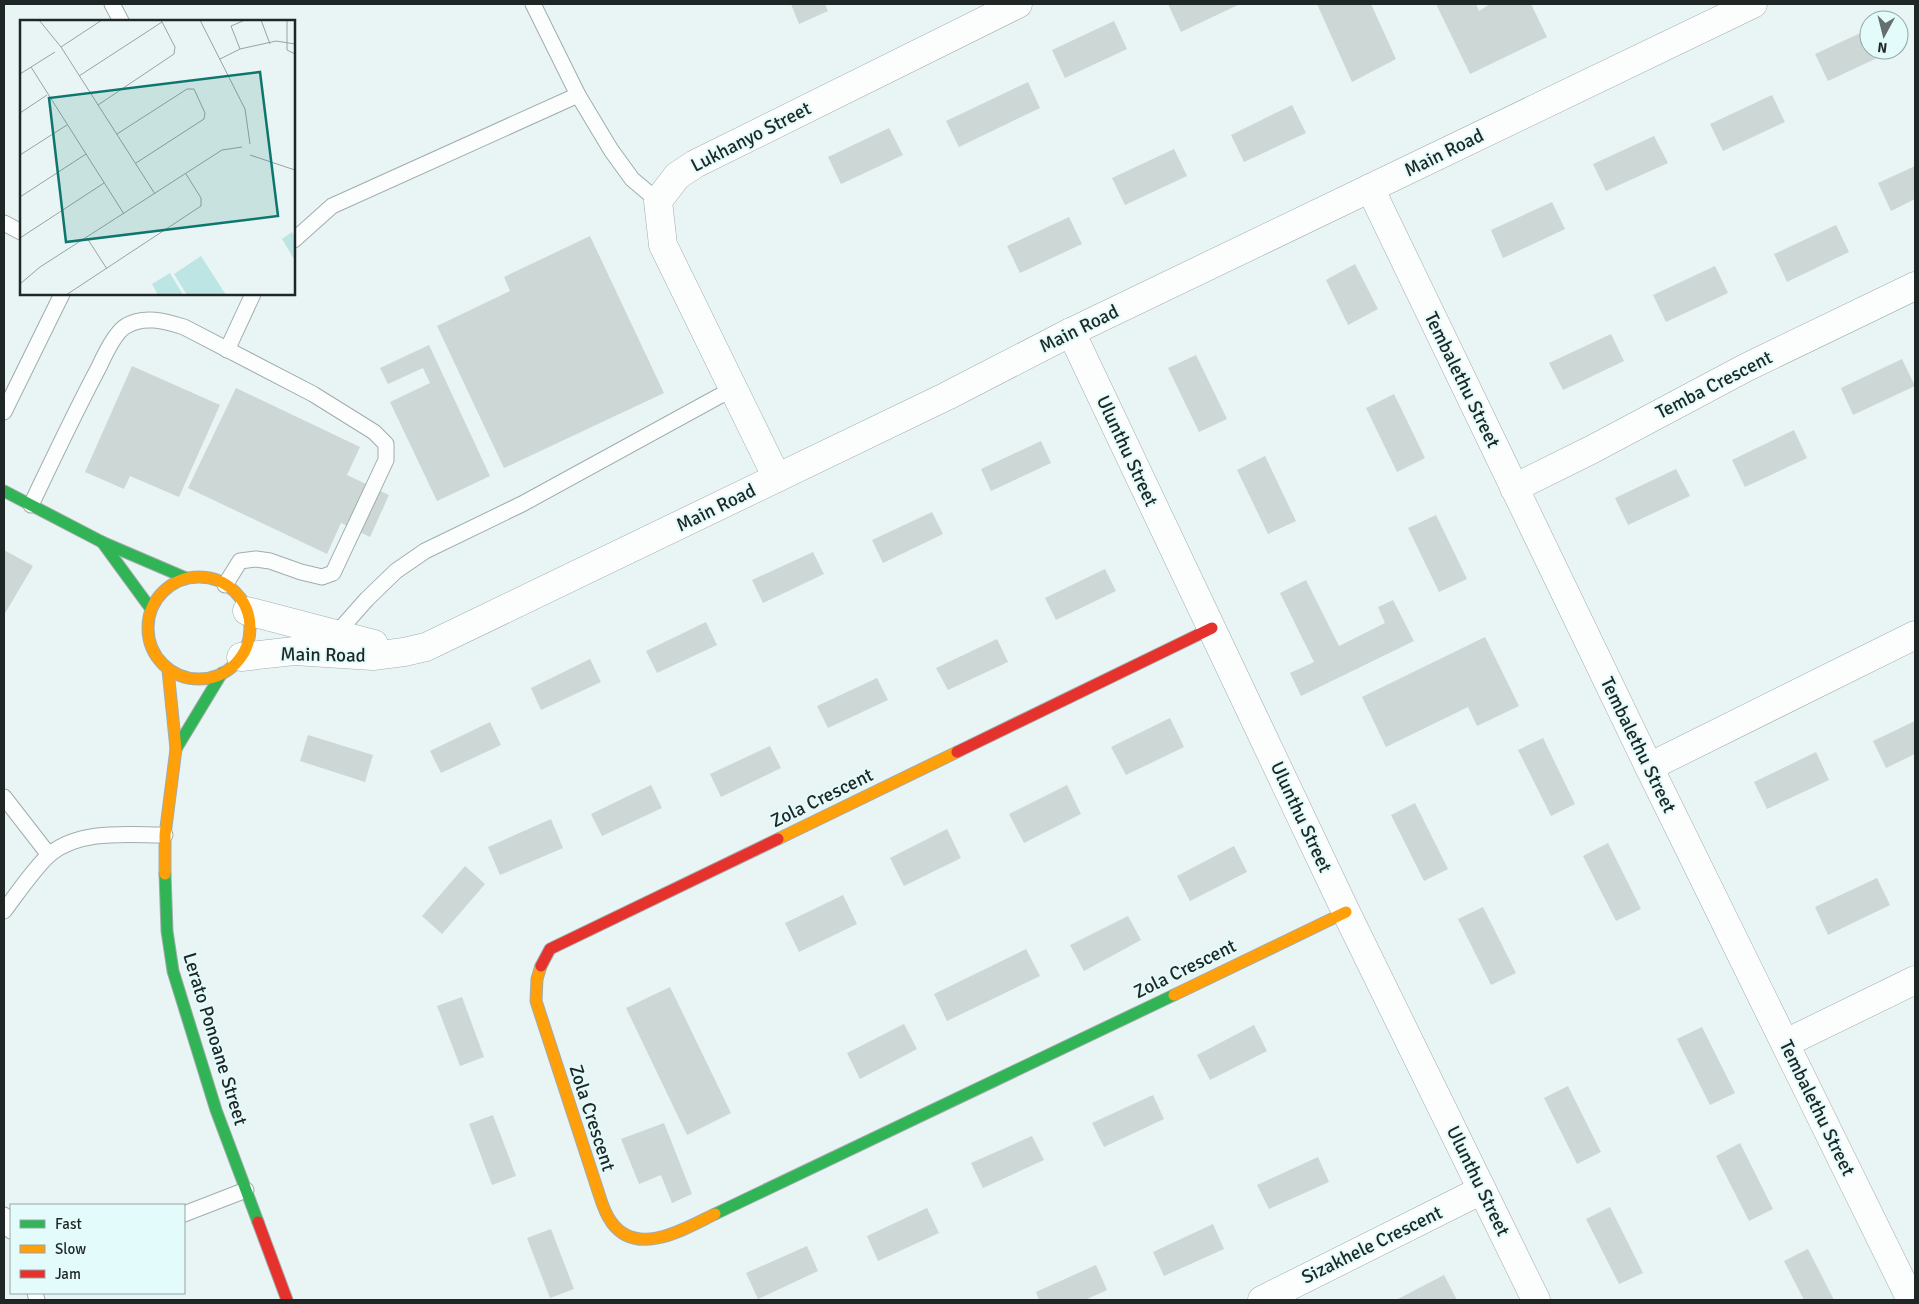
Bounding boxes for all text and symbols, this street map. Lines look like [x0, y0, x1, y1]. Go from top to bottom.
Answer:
north arrow [1859, 10, 1909, 60]
inset map [20, 20, 295, 295]
text: N [1877, 38, 1888, 56]
street label: Lukhanyo Street [687, 96, 815, 178]
street label: Main Road [1400, 124, 1488, 182]
street label: Main Road [1035, 300, 1123, 358]
street label: Tembalethu Street [1419, 308, 1505, 452]
street label: Temba Crescent [1652, 345, 1777, 425]
street label: Ulunthu Street [1091, 392, 1163, 511]
street label: Main Road [672, 479, 760, 537]
street label: Main Road [280, 642, 366, 668]
street label: Tembalethu Street [1595, 673, 1681, 817]
street label: Ulunthu Street [1265, 758, 1337, 877]
street label: Zola Crescent [767, 763, 877, 833]
street label: Zola Crescent [1130, 934, 1240, 1004]
street label: Lerato Ponoane Street [177, 950, 253, 1129]
street label: Tembalethu Street [1774, 1036, 1860, 1180]
street label: Zola Crescent [563, 1062, 621, 1175]
street label: Ulunthu Street [1441, 1122, 1515, 1240]
street label: Sizakhele Crescent [1298, 1200, 1447, 1289]
legend [10, 1204, 185, 1294]
text: Fast [55, 1215, 82, 1233]
text: Slow [55, 1240, 86, 1258]
text: Jam [55, 1265, 81, 1283]

